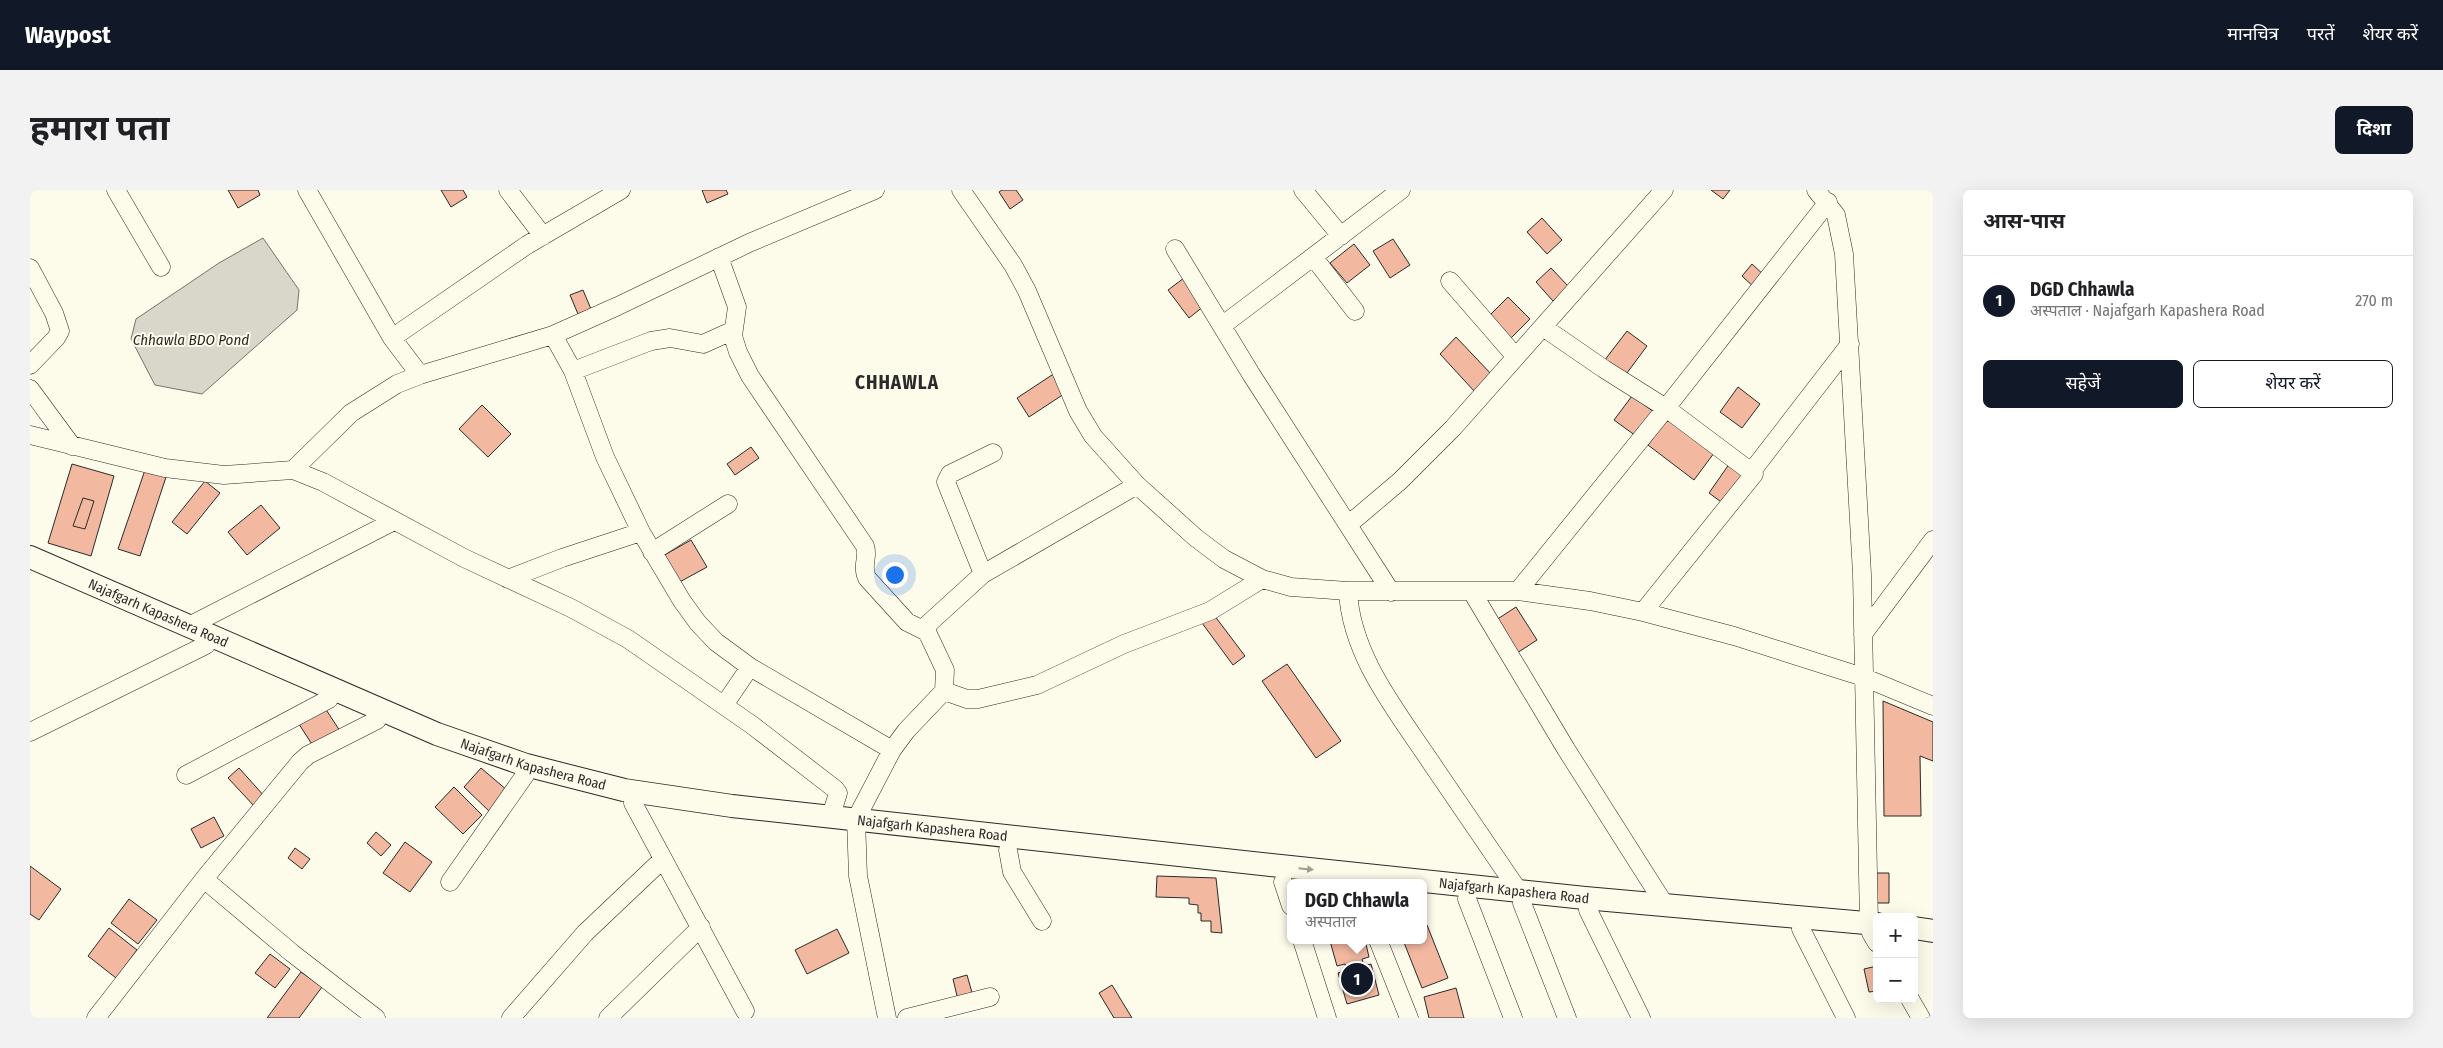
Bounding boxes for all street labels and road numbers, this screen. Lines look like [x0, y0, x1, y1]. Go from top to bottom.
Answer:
street label: Najafgarh Kapashera Road [86, 575, 231, 651]
street label: Najafgarh Kapashera Road [458, 734, 608, 794]
street label: Najafgarh Kapashera Road [856, 811, 1008, 845]
street label: Najafgarh Kapashera Road [1438, 874, 1590, 907]

